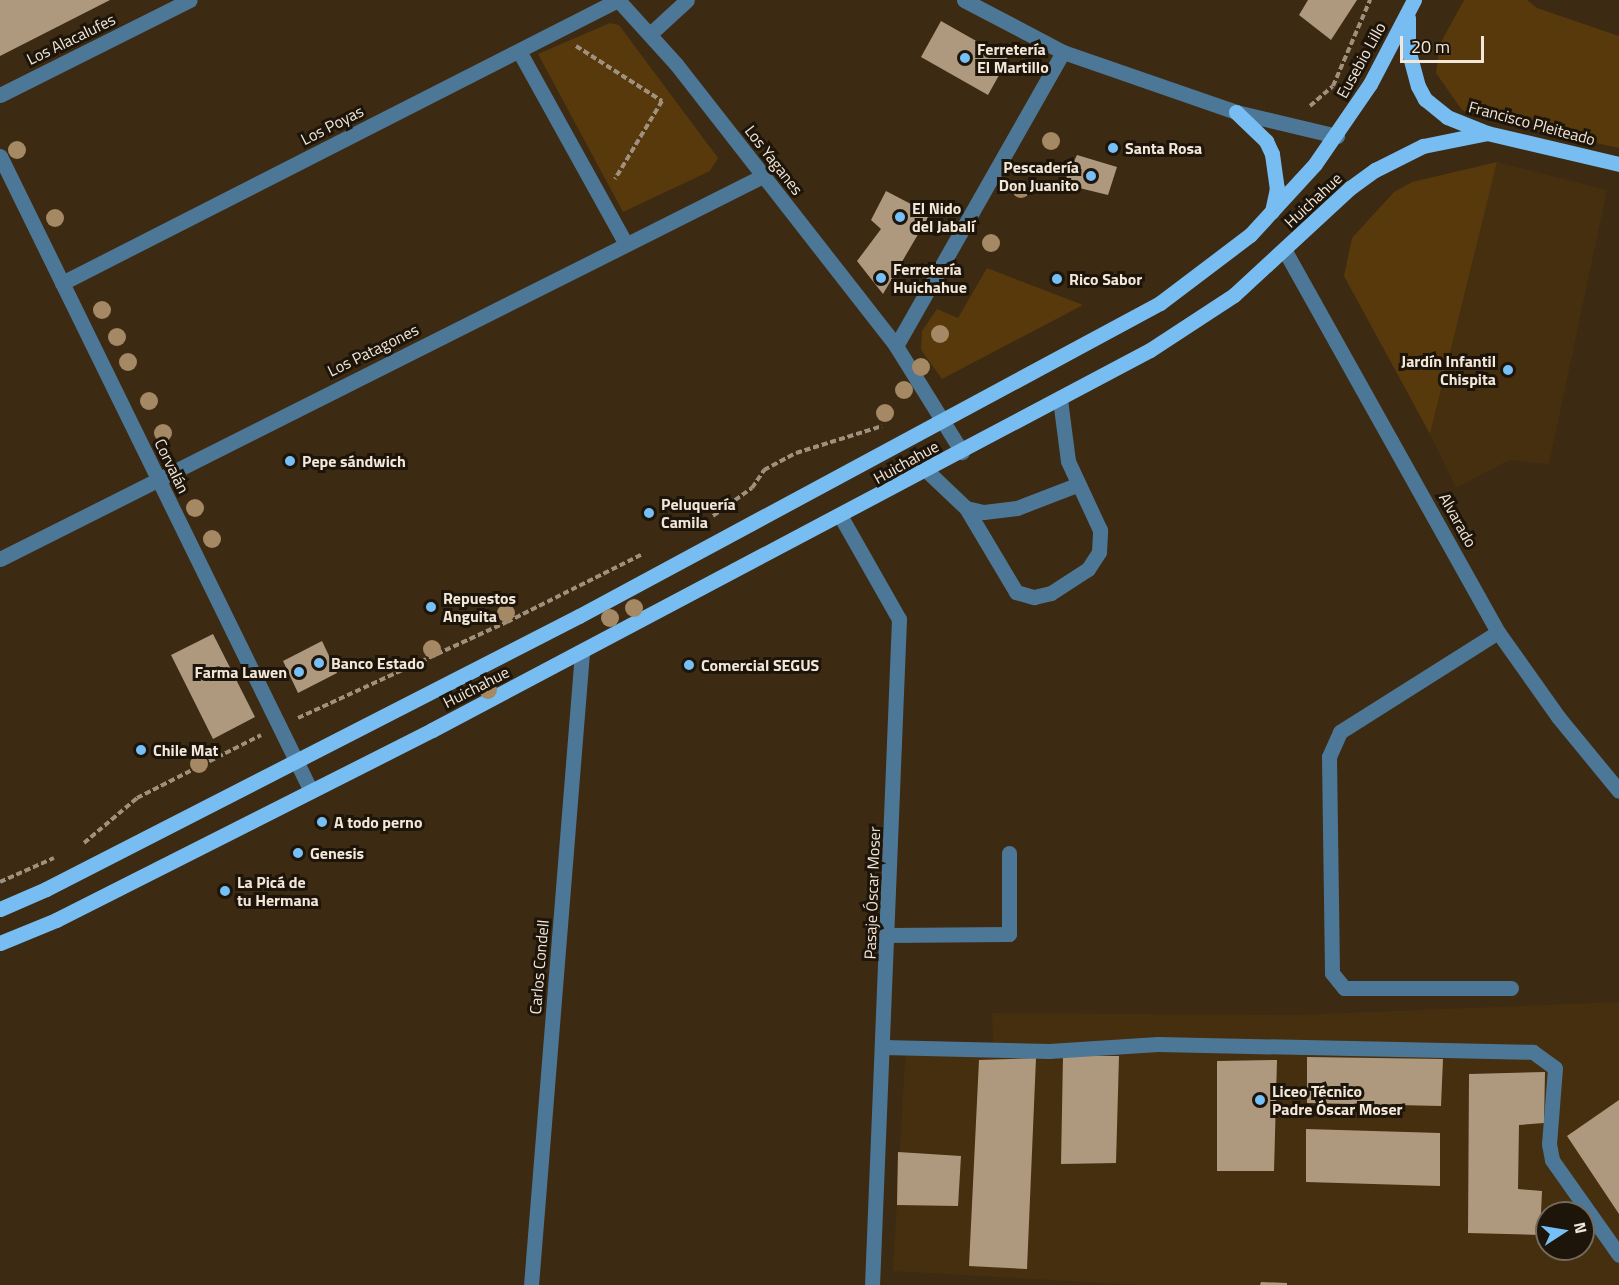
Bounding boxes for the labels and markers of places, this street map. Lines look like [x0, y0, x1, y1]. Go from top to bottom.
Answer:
place label: Ferretería El Martillo [977, 39, 1049, 77]
marker: Ferretería El Martillo [958, 51, 972, 65]
place label: Santa Rosa [1125, 138, 1202, 158]
marker: Santa Rosa [1106, 141, 1120, 155]
place label: Pescadería Don Juanito [999, 157, 1079, 195]
marker: Pescadería Don Juanito [1084, 169, 1098, 183]
place label: El Nido del Jabalí [912, 198, 975, 236]
marker: El Nido del Jabalí [893, 210, 907, 224]
place label: Ferretería Huichahue [893, 259, 967, 297]
place label: Rico Sabor [1069, 269, 1142, 289]
marker: Ferretería Huichahue [874, 271, 888, 285]
marker: Rico Sabor [1050, 272, 1064, 286]
place label: Jardín Infantil Chispita [1401, 351, 1496, 389]
marker: Jardín Infantil Chispita [1501, 363, 1515, 377]
place label: Pepe sándwich [302, 451, 406, 471]
marker: Pepe sándwich [283, 454, 297, 468]
place label: Peluquería Camila [661, 494, 736, 532]
marker: Peluquería Camila [642, 506, 656, 520]
place label: Repuestos Anguita [443, 588, 516, 626]
marker: Repuestos Anguita [424, 600, 438, 614]
place label: Banco Estado [331, 653, 425, 673]
place label: Comercial SEGUS [701, 655, 819, 675]
marker: Banco Estado [312, 656, 326, 670]
marker: Comercial SEGUS [682, 658, 696, 672]
place label: Farma Lawen [195, 662, 287, 682]
marker: Farma Lawen [292, 665, 306, 679]
place label: Chile Mat [153, 740, 218, 760]
marker: Chile Mat [134, 743, 148, 757]
place label: A todo perno [334, 812, 422, 832]
marker: A todo perno [315, 815, 329, 829]
place label: Genesis [310, 843, 364, 863]
marker: Genesis [291, 846, 305, 860]
place label: La Picá de tu Hermana [237, 872, 319, 910]
marker: La Picá de tu Hermana [218, 884, 232, 898]
place label: Liceo Técnico Padre Óscar Moser [1272, 1081, 1403, 1119]
marker: Liceo Técnico Padre Óscar Moser [1253, 1093, 1267, 1107]

